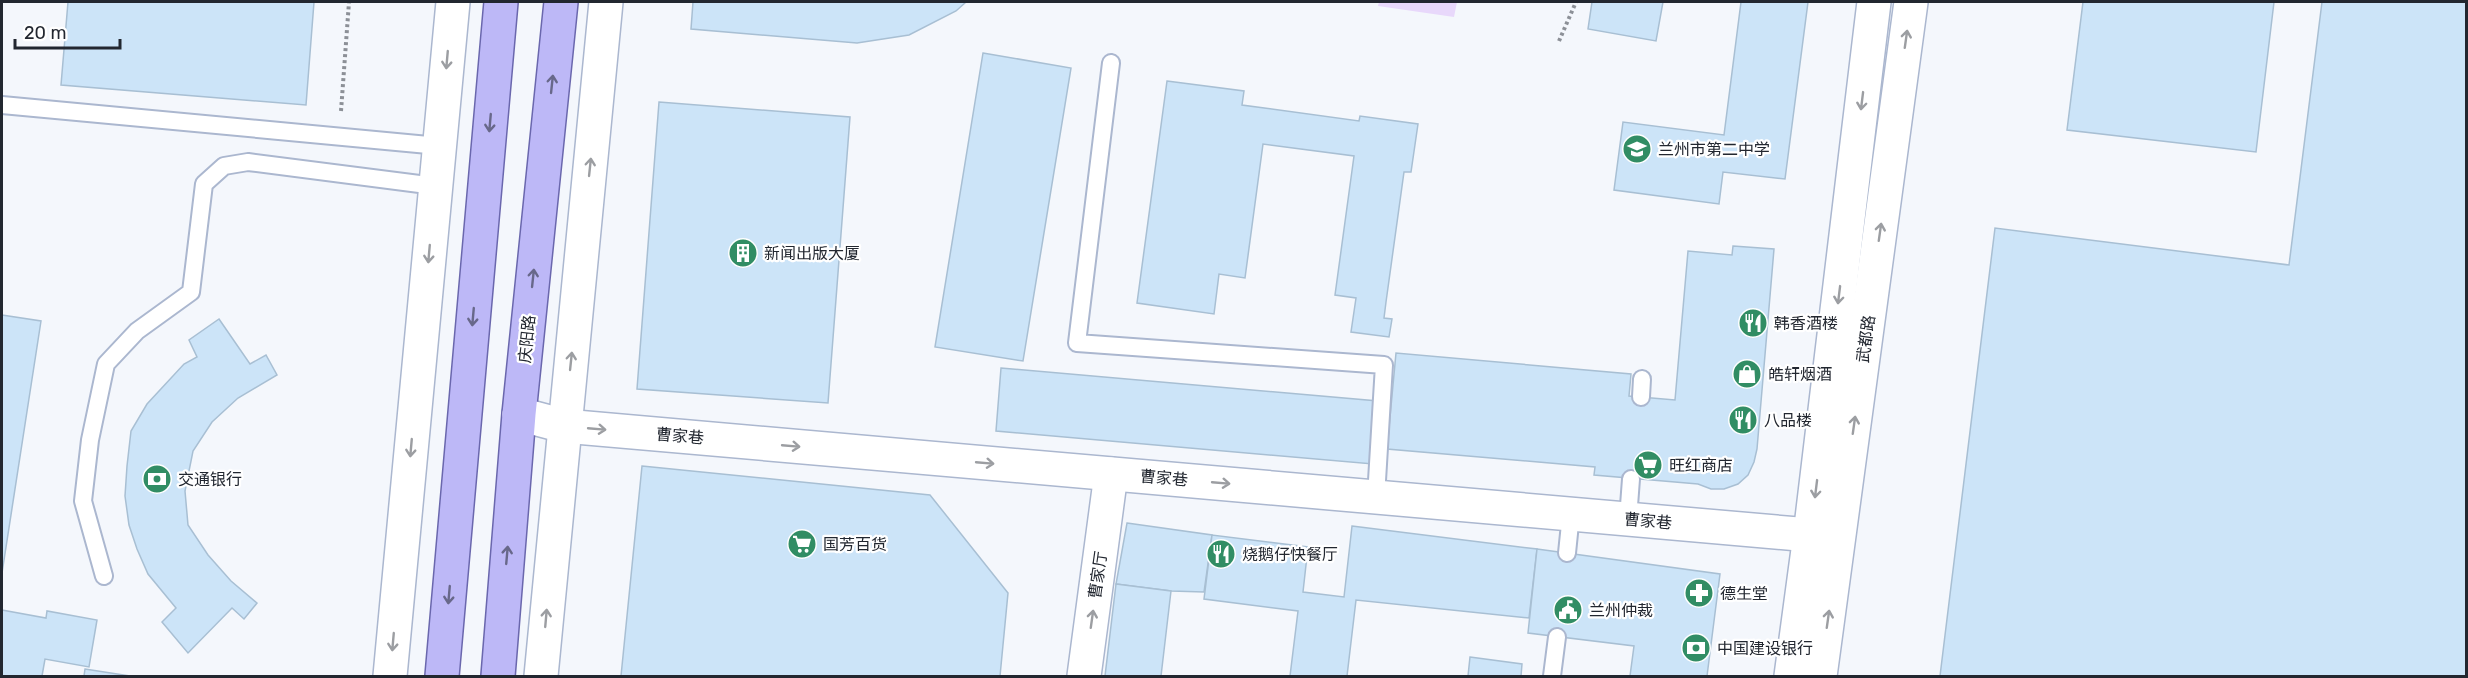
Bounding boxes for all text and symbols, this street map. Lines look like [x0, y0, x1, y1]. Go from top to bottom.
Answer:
scale bar [15, 12, 120, 50]
text: 20 m [24, 22, 66, 44]
one-way arrow [1900, 29, 1911, 49]
one-way arrow [441, 49, 452, 69]
one-way arrow [547, 74, 558, 94]
one-way arrow [1856, 91, 1867, 111]
one-way arrow [484, 112, 495, 132]
school or university icon: 兰州市第二中学 [1621, 133, 1653, 165]
place label: 兰州市第二中学 [1658, 140, 1770, 159]
one-way arrow [585, 158, 596, 178]
one-way arrow [1875, 223, 1886, 242]
building icon: 新闻出版大厦 [727, 237, 759, 269]
one-way arrow [423, 243, 434, 263]
place label: 新闻出版大厦 [764, 244, 860, 263]
one-way arrow [528, 268, 539, 288]
one-way arrow [1833, 285, 1844, 304]
one-way arrow [467, 306, 478, 326]
restaurant icon: 韩香酒楼 [1737, 307, 1769, 339]
street label: 庆阳路 [515, 314, 539, 364]
place label: 韩香酒楼 [1774, 314, 1838, 333]
street label: 武都路 [1853, 314, 1879, 364]
one-way arrow [566, 352, 577, 372]
shop icon: 皓轩烟酒 [1731, 358, 1763, 390]
place label: 皓轩烟酒 [1768, 365, 1832, 384]
restaurant icon: 八品楼 [1727, 404, 1759, 436]
place label: 八品楼 [1764, 411, 1812, 430]
one-way arrow [1849, 416, 1860, 436]
one-way arrow [586, 424, 606, 435]
street label: 曹家巷 [655, 424, 705, 448]
one-way arrow [405, 438, 416, 457]
one-way arrow [781, 441, 801, 452]
supermarket icon: 旺红商店 [1632, 449, 1664, 481]
place label: 旺红商店 [1669, 456, 1733, 475]
one-way arrow [975, 458, 995, 469]
bank icon: 交通银行 [141, 463, 173, 495]
street label: 曹家巷 [1139, 466, 1189, 490]
place label: 交通银行 [178, 470, 242, 489]
one-way arrow [1211, 478, 1231, 489]
one-way arrow [1810, 478, 1821, 498]
street label: 曹家巷 [1623, 509, 1673, 533]
supermarket icon: 国芳百货 [786, 528, 818, 560]
place label: 国芳百货 [823, 535, 887, 554]
restaurant icon: 烧鹅仔快餐厅 [1205, 538, 1237, 570]
place label: 烧鹅仔快餐厅 [1242, 545, 1338, 564]
one-way arrow [502, 546, 513, 566]
street label: 曹家厅 [1085, 550, 1111, 600]
pharmacy icon: 德生堂 [1683, 577, 1715, 609]
one-way arrow [443, 584, 454, 604]
place label: 德生堂 [1720, 584, 1768, 603]
public building icon: 兰州仲裁 [1552, 594, 1584, 626]
place label: 兰州仲裁 [1589, 601, 1653, 620]
one-way arrow [541, 609, 552, 629]
one-way arrow [1086, 609, 1097, 629]
one-way arrow [1823, 609, 1834, 629]
one-way arrow [387, 632, 398, 652]
bank icon: 中国建设银行 [1680, 632, 1712, 664]
place label: 中国建设银行 [1717, 639, 1813, 658]

